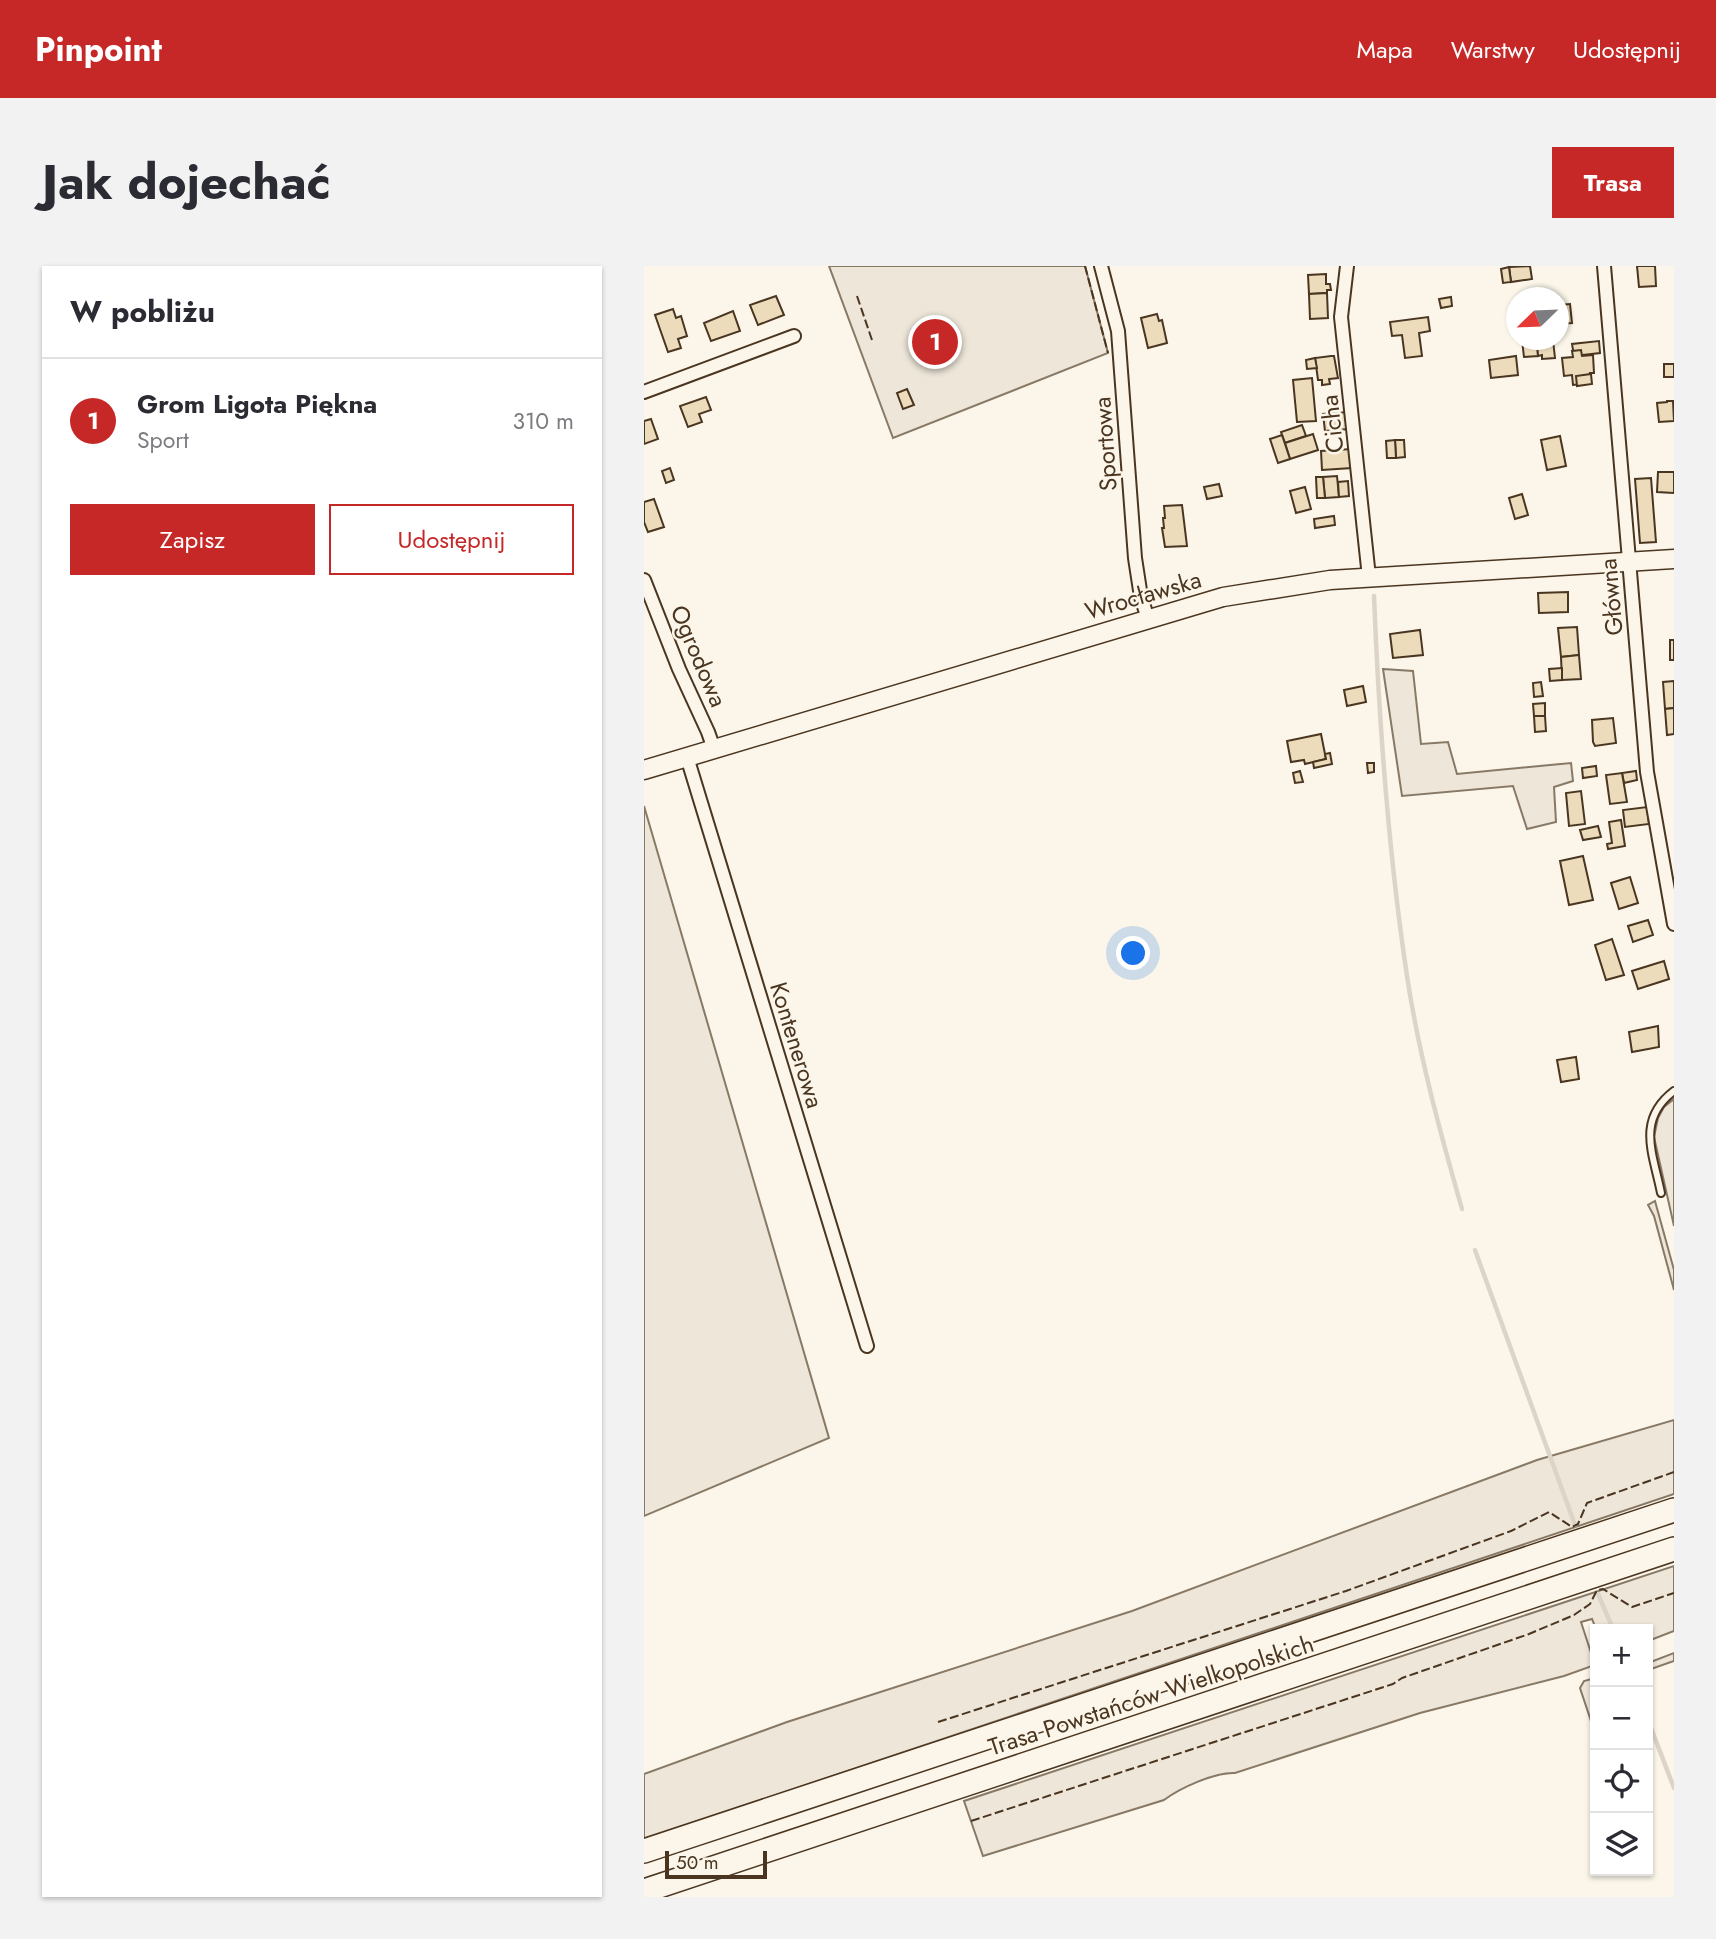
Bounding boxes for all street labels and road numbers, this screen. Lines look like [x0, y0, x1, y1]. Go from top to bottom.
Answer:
street label: Cicha [1312, 393, 1352, 455]
street label: Sportowa [1084, 396, 1126, 492]
street label: Główna [1590, 557, 1632, 637]
street label: Wrocławska [1081, 562, 1205, 628]
street label: Ogrodowa [662, 599, 736, 713]
street label: Kontenerowa [761, 978, 833, 1112]
street label: Trasa Powstańców Wielkopolskich [984, 1626, 1318, 1764]

